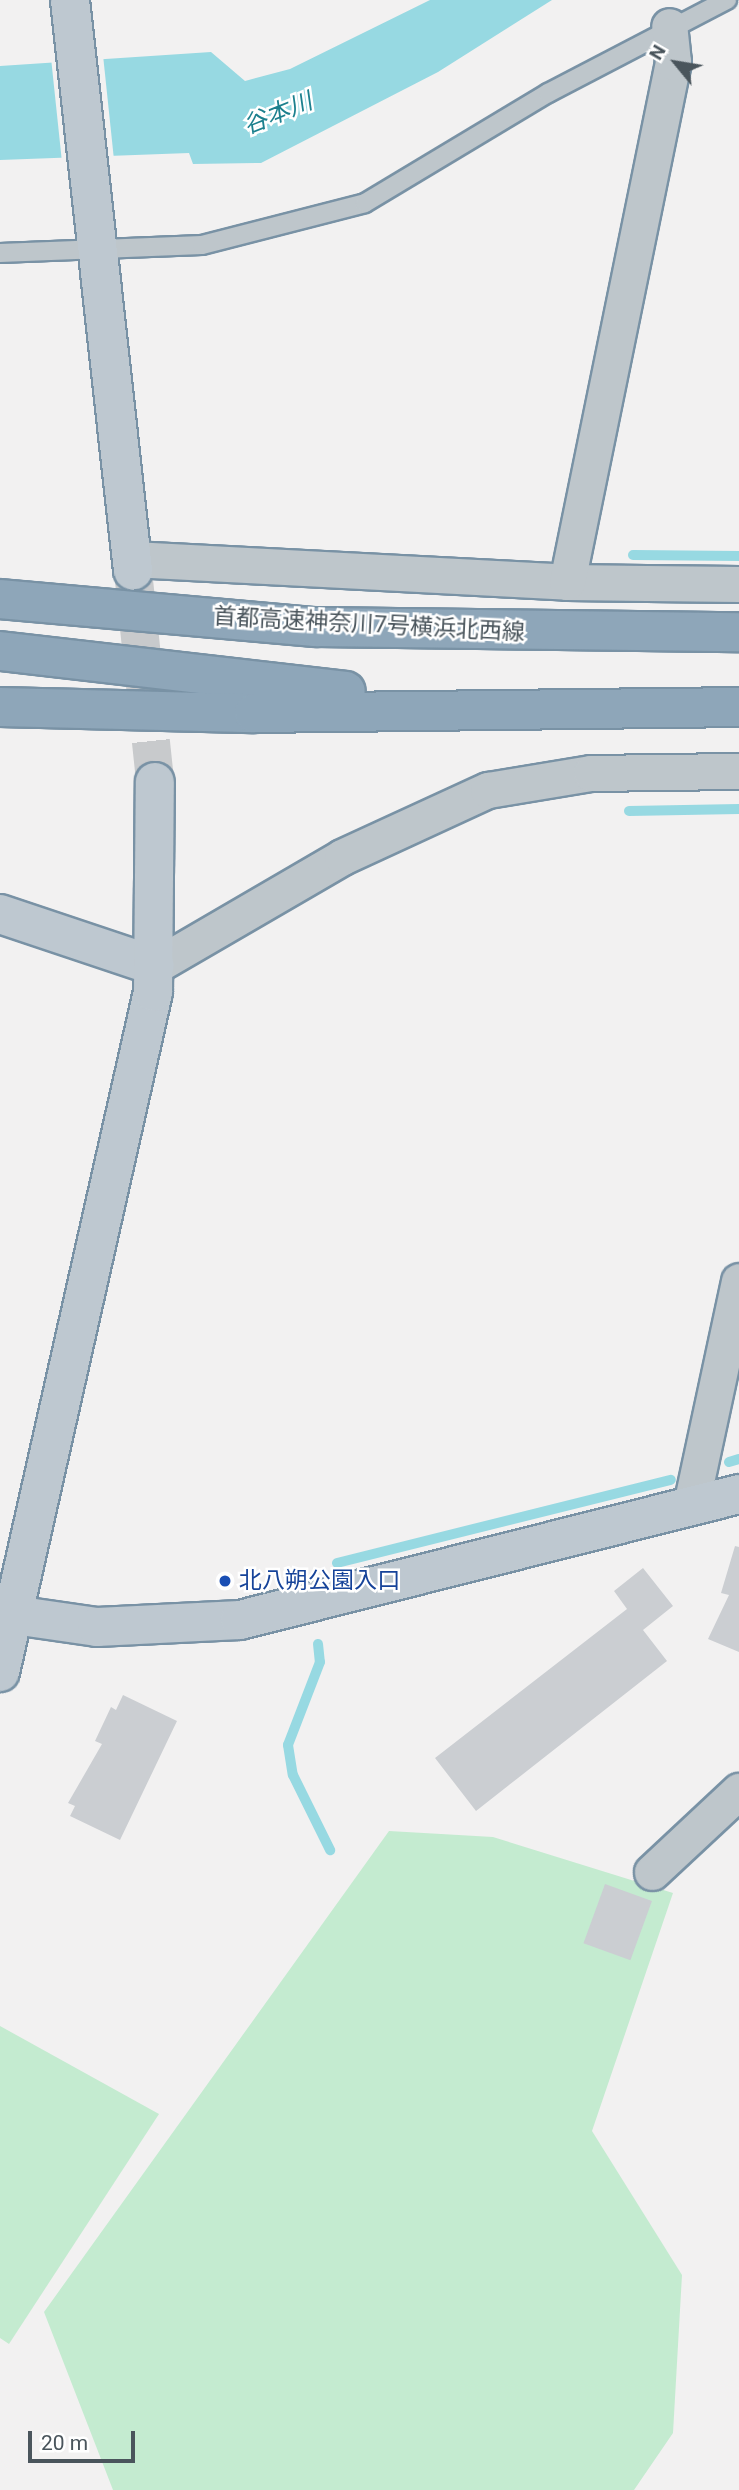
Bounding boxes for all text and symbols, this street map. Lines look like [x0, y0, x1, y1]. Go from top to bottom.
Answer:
north arrow [641, 28, 711, 98]
text: N [644, 41, 671, 64]
water label: 谷本川 [239, 87, 317, 141]
street label: 首都高速神奈川7号横浜北西線 [213, 603, 525, 647]
place label: 北八朔公園入口 [239, 1567, 400, 1595]
marker: 北八朔公園入口 [217, 1573, 233, 1589]
scale bar [32, 2416, 138, 2460]
text: 20 m [41, 2431, 88, 2455]

